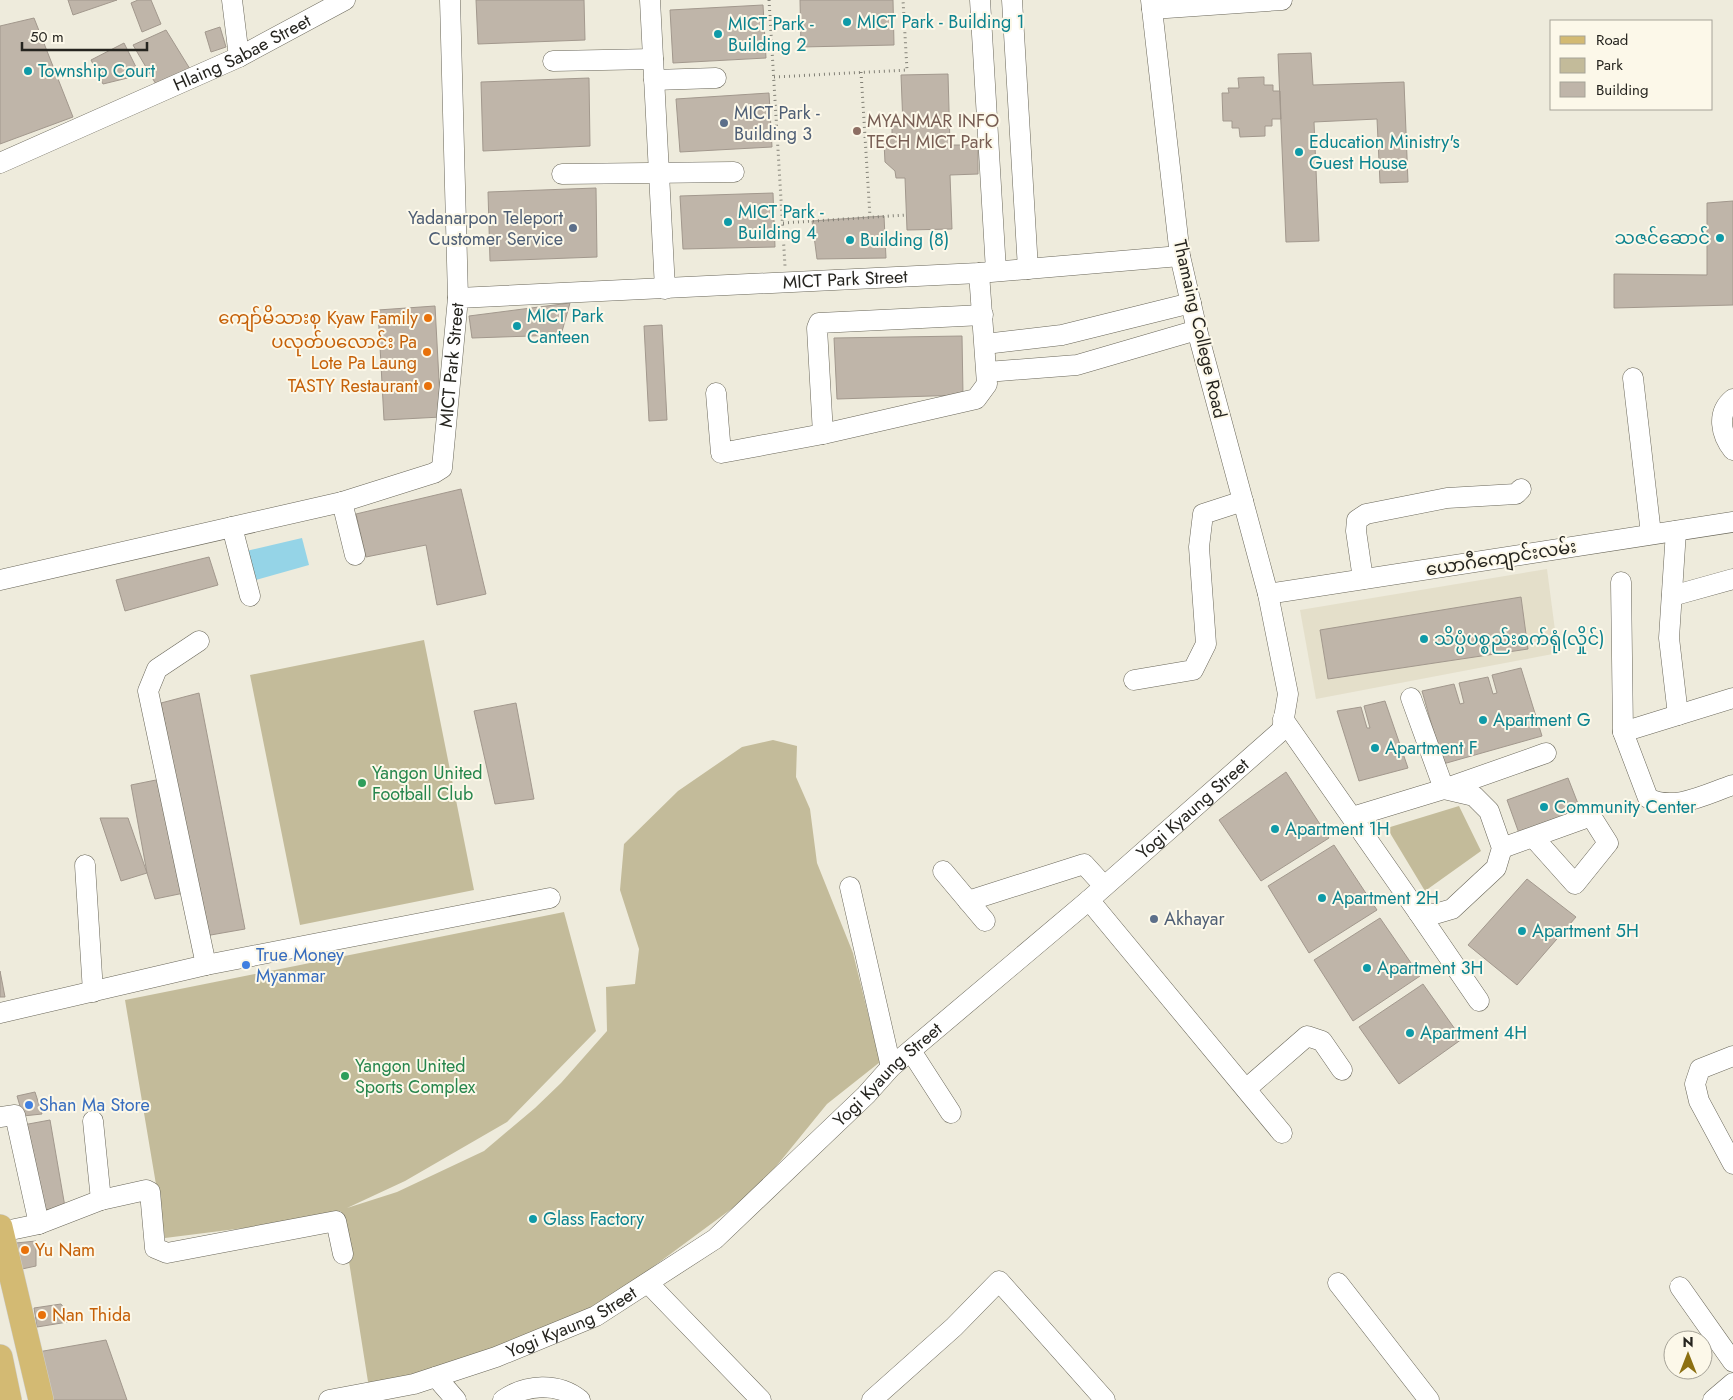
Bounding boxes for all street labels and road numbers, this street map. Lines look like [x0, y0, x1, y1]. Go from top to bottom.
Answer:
street label: Hlaing Sabae Street [169, 7, 316, 98]
street label: Thamaing College Road [1167, 237, 1233, 421]
street label: MICT Park Street [782, 263, 909, 295]
street label: MICT Park Street [433, 301, 471, 429]
street label: ယောဂီကျောင်းလမ်း [1424, 532, 1579, 585]
street label: Yogi Kyaung Street [1131, 752, 1255, 865]
street label: Yogi Kyaung Street [827, 1016, 948, 1133]
street label: Yogi Kyaung Street [502, 1280, 642, 1364]

